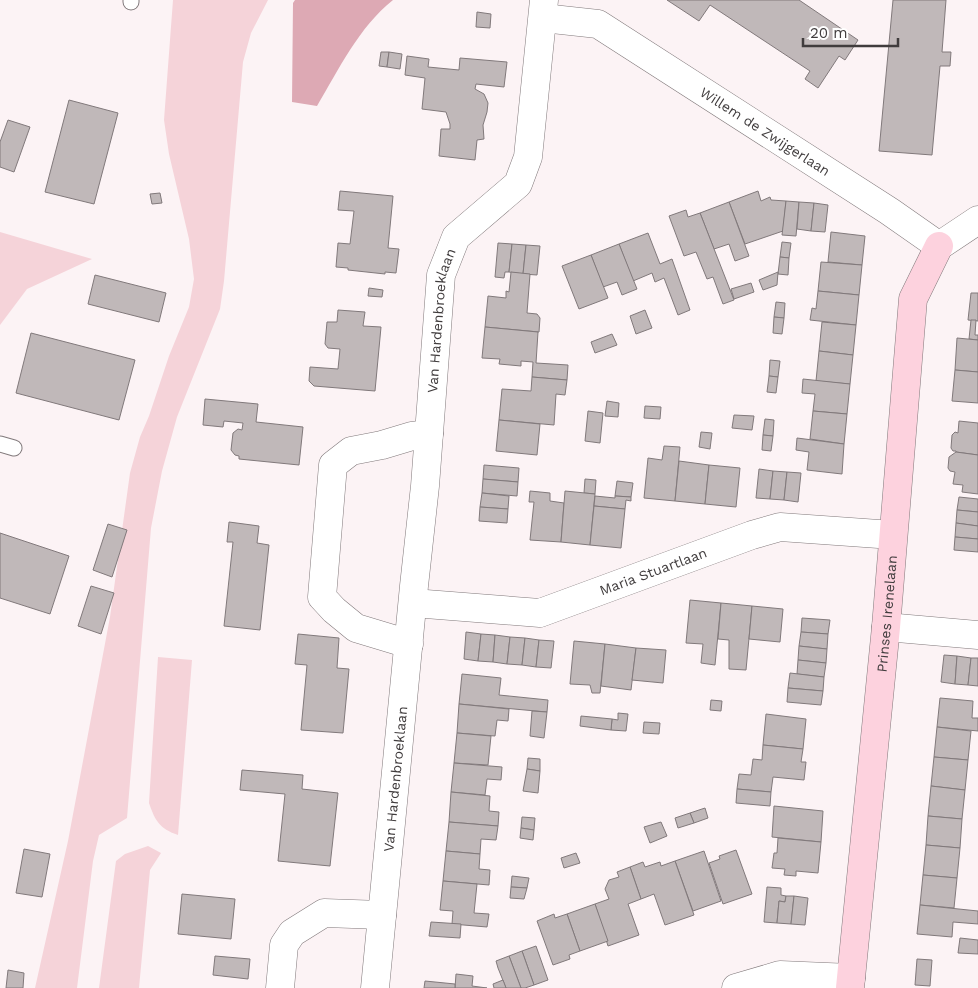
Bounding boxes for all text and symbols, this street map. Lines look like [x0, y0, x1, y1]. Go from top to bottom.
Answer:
scale bar [803, 15, 898, 47]
text: 20 m [810, 24, 848, 42]
street label: Willem de Zwijgerlaan [697, 84, 833, 179]
street label: Van Hardenbroeklaan [424, 246, 459, 394]
street label: Maria Stuartlaan [597, 544, 709, 598]
street label: Prinses Irenelaan [874, 555, 900, 673]
street label: Van Hardenbroeklaan [380, 705, 410, 853]

